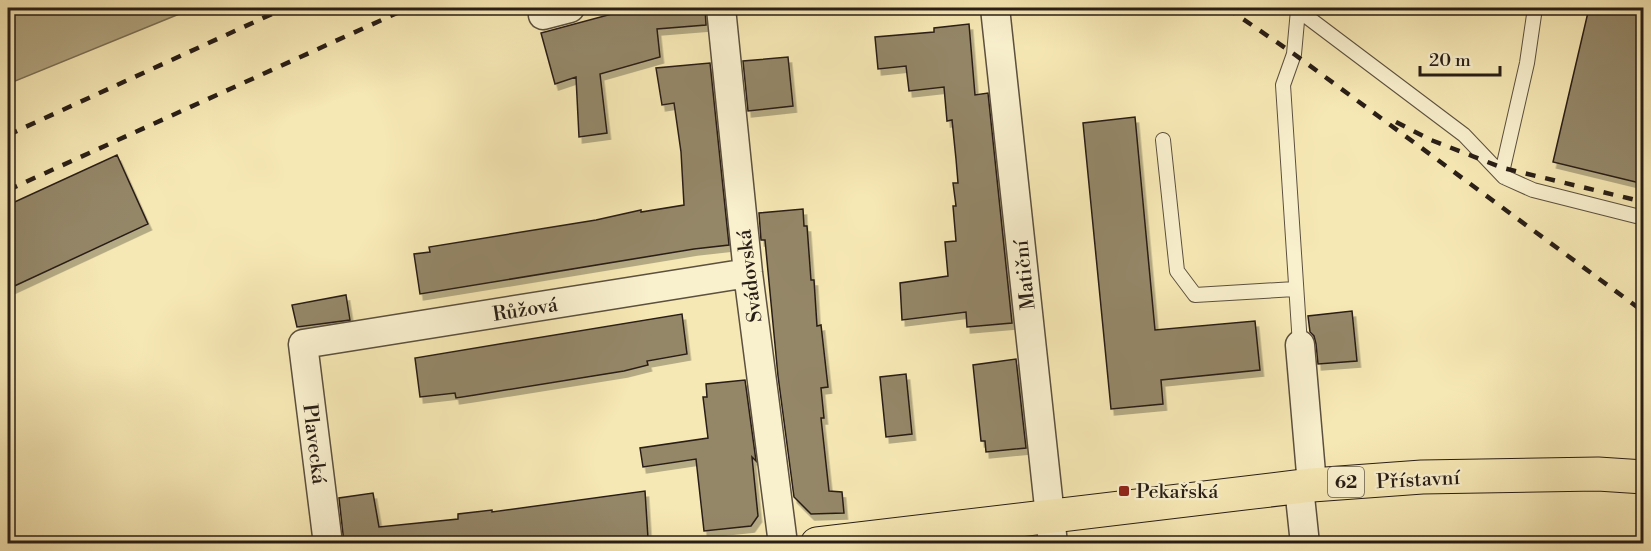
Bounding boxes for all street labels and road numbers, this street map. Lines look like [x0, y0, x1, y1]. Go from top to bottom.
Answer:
street label: Svádovská [732, 227, 769, 324]
street label: Matiční [1009, 237, 1042, 311]
street label: Růžová [491, 293, 560, 328]
street label: Plavecká [296, 403, 331, 487]
street label: Přístavní [1375, 466, 1462, 495]
road number: 62 [1328, 467, 1364, 497]

